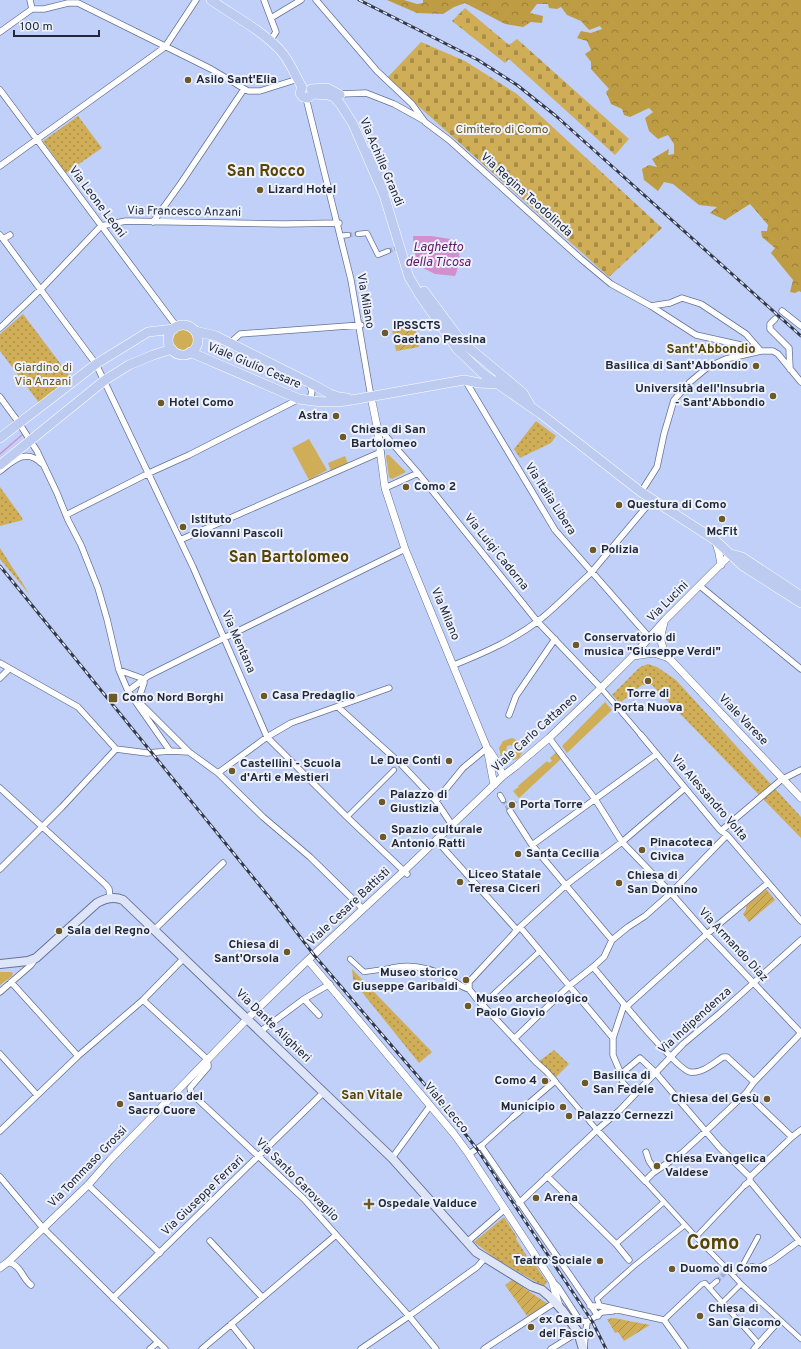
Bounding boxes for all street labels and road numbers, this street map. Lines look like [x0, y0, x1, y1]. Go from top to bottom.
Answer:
street label: Via Achille Grandi [355, 115, 407, 209]
street label: Via Regina Teodolinda [477, 149, 575, 241]
street label: Via Leone Leoni [65, 163, 129, 241]
street label: Via Francesco Anzani [127, 203, 241, 221]
street label: Via Milano [352, 272, 378, 330]
street label: Viale Giulio Cesare [205, 339, 303, 393]
street label: Via Italia Libera [521, 460, 579, 538]
street label: Via Luigi Cadorna [460, 510, 532, 594]
street label: Via Lucini [644, 578, 692, 626]
street label: Via Milano [427, 585, 463, 643]
street label: Via Mentana [217, 608, 259, 676]
street label: Viale Carlo Cattaneo [489, 690, 582, 776]
street label: Viale Varese [715, 691, 771, 749]
street label: Via Alessandro Volta [667, 752, 751, 844]
street label: Viale Cesare Battisti [304, 864, 394, 950]
street label: Via Armando Diaz [694, 905, 772, 985]
street label: Via Indipendenza [655, 984, 735, 1058]
street label: Via Dante Alighieri [232, 986, 314, 1066]
street label: Viale Lecco [420, 1079, 472, 1137]
street label: Via Tommaso Grossi [45, 1123, 131, 1211]
street label: Via Santo Garovaglio [252, 1135, 342, 1225]
street label: Via Giuseppe Ferrari [158, 1153, 248, 1239]

